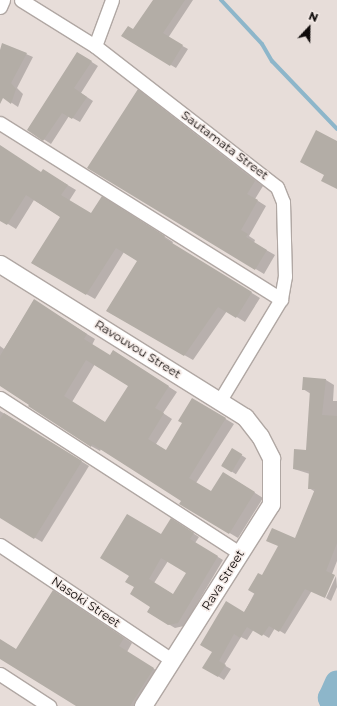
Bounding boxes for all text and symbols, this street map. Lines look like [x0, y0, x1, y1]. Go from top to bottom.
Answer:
north arrow [289, 8, 329, 48]
text: N [307, 9, 320, 25]
street label: Sautamata Street [179, 108, 271, 182]
street label: Ravouvou Street [92, 317, 184, 381]
street label: Rava Street [199, 547, 247, 613]
street label: Nasoki Street [49, 574, 123, 630]

